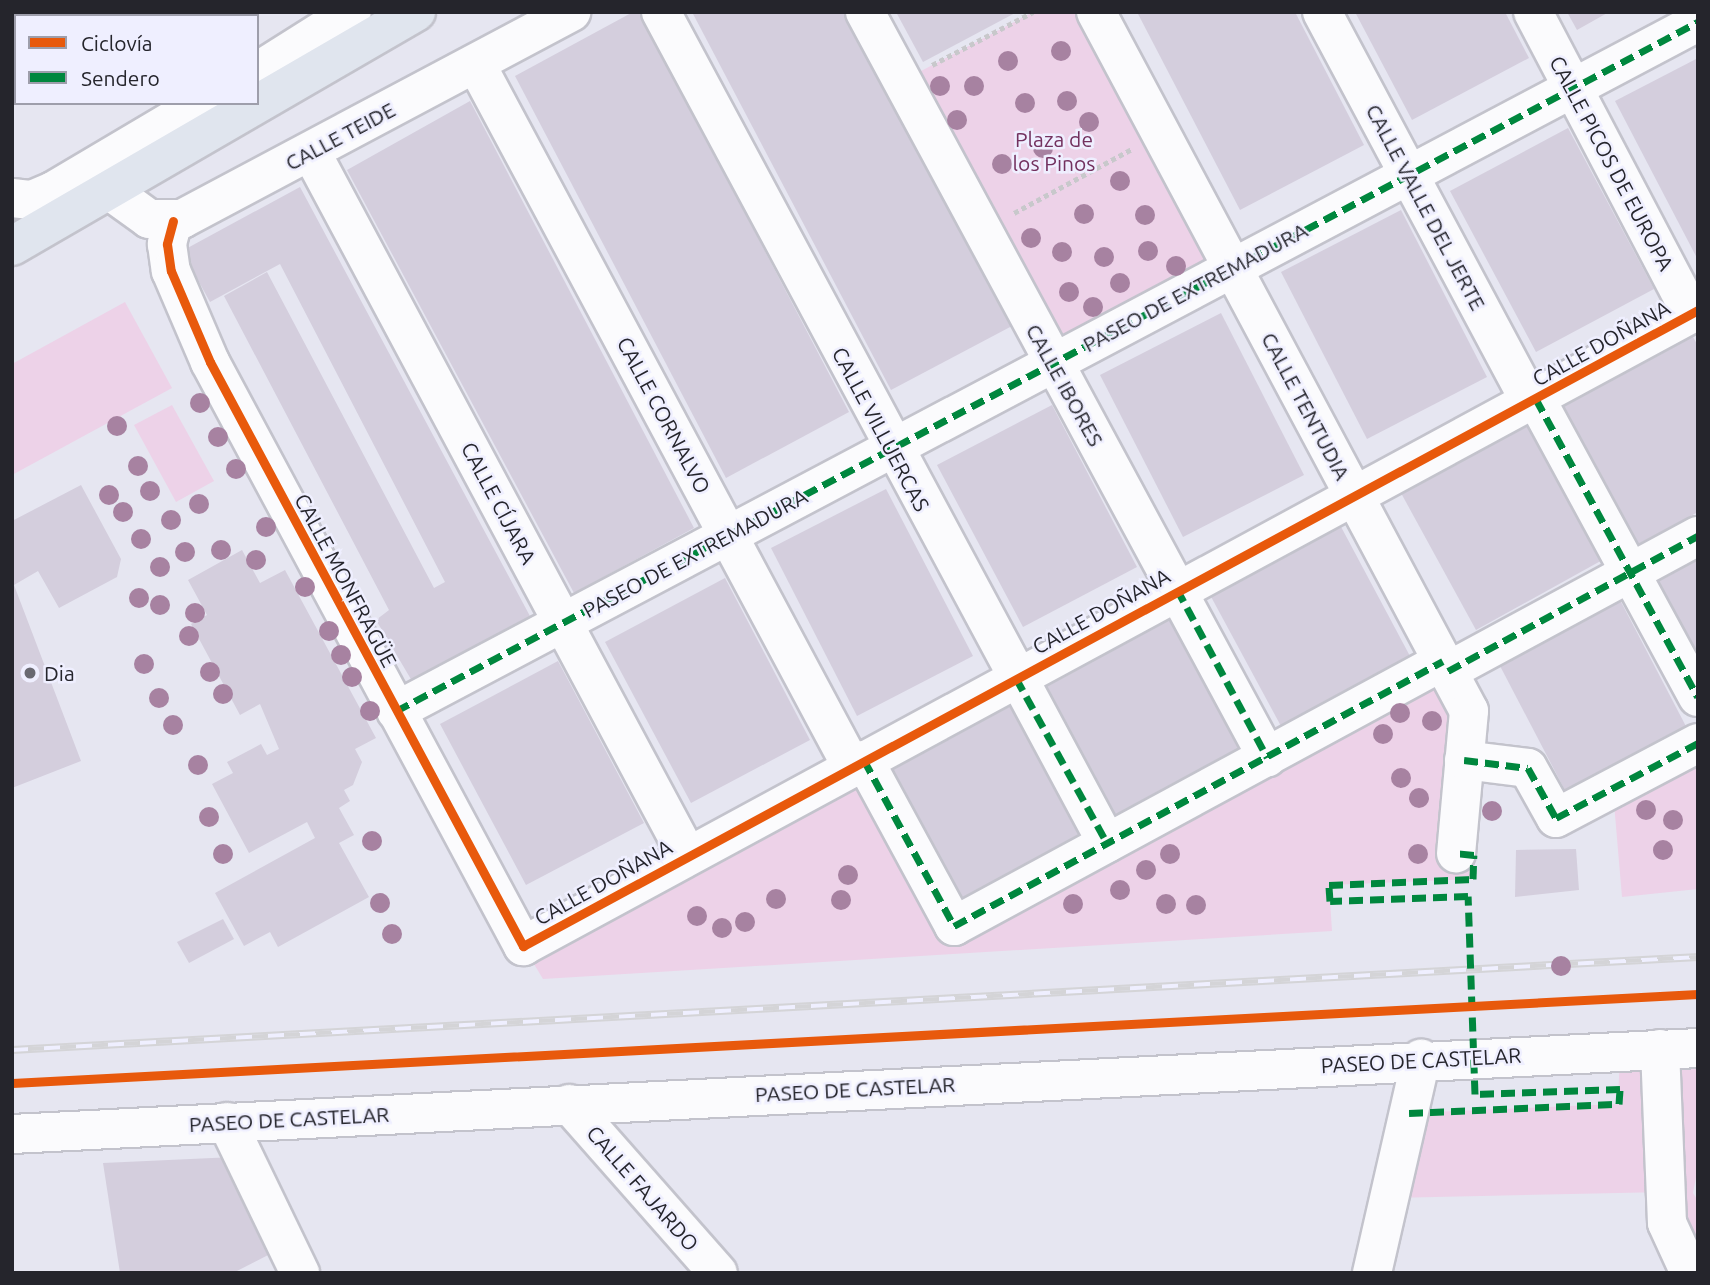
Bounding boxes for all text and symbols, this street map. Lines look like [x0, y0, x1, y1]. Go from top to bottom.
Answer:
legend [14, 14, 259, 105]
text: Ciclovía [81, 31, 153, 55]
street label: CALLE PICOS DE EUROPA [1545, 51, 1679, 275]
text: Sendero [81, 66, 160, 90]
street label: CALLE TEIDE [281, 97, 399, 175]
street label: CALLE VALLE DEL JERTE [1361, 100, 1491, 314]
park label: Plaza de los Pinos [1013, 126, 1095, 176]
street label: PASEO DE EXTREMADURA [1078, 217, 1312, 357]
street label: CALLE DOÑANA [1528, 295, 1674, 391]
street label: CALLE IBORES [1021, 319, 1109, 451]
street label: CALLE TENTUDIA [1257, 328, 1355, 484]
street label: CALLE CORNALVO [612, 332, 716, 498]
street label: CALLE VILLUERCAS [827, 343, 935, 515]
street label: CALLE CÍJARA [456, 438, 542, 568]
street label: PASEO DE EXTREMADURA [578, 483, 812, 623]
street label: CALLE MONFRAGÜE [290, 489, 402, 671]
street label: CALLE DOÑANA [1028, 563, 1174, 659]
place label: Dia [44, 660, 75, 686]
marker: Dia [22, 665, 38, 681]
street label: CALLE DOÑANA [530, 834, 676, 930]
street label: PASEO DE CASTELAR [1320, 1042, 1522, 1078]
street label: PASEO DE CASTELAR [754, 1071, 956, 1107]
street label: PASEO DE CASTELAR [188, 1101, 390, 1137]
street label: CALLE FAJARDO [582, 1120, 704, 1256]

